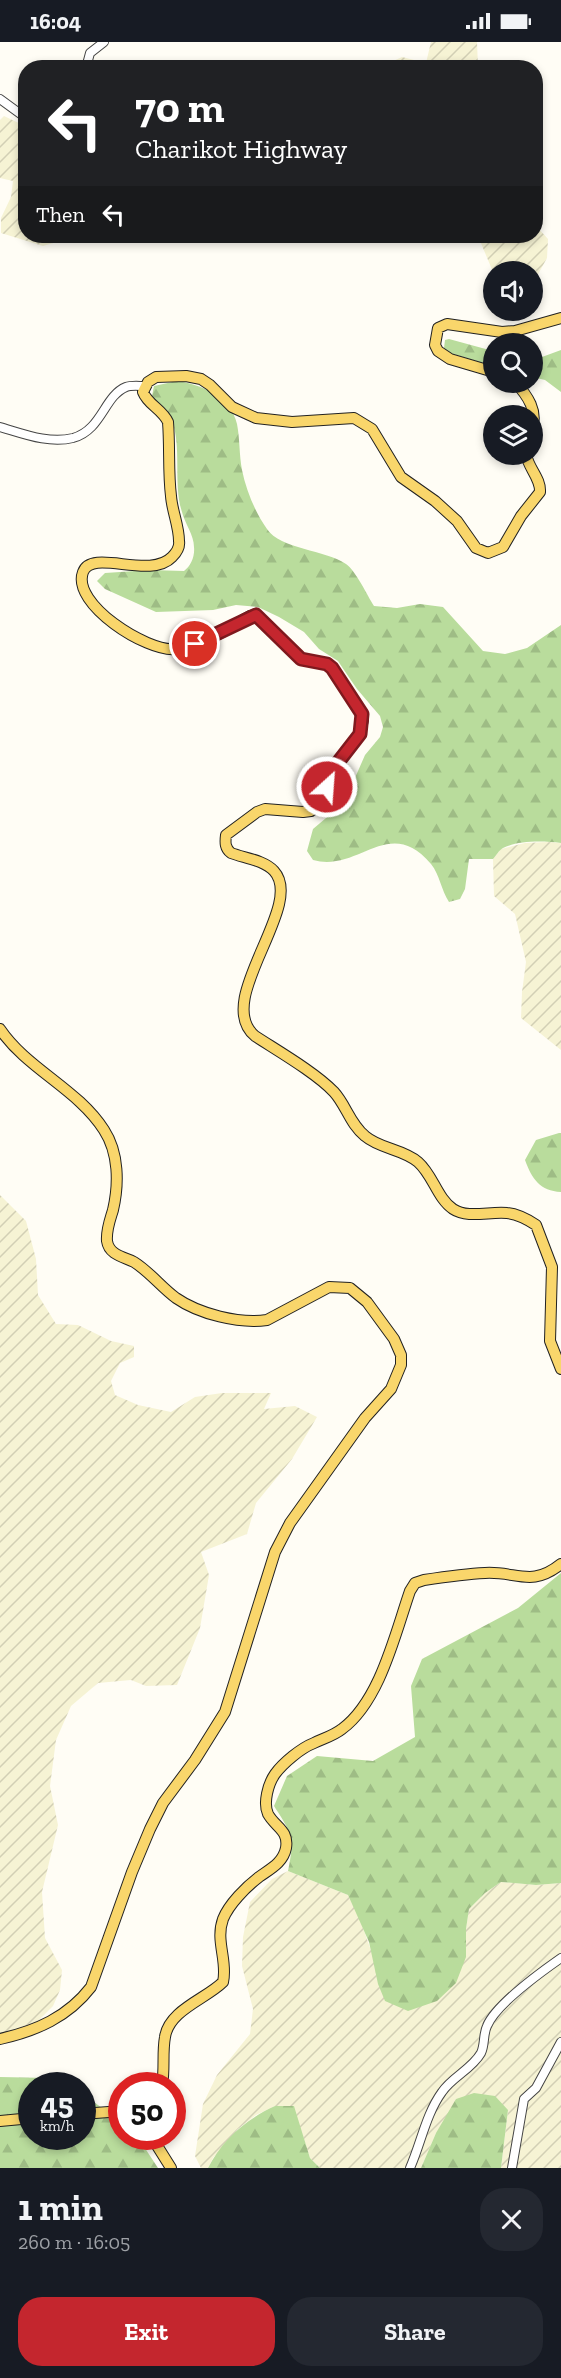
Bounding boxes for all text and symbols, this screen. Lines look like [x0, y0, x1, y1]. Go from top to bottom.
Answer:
text: 16:04 [30, 8, 81, 35]
text: 70 m [135, 82, 225, 133]
icon: left [36, 84, 114, 162]
text: Charikot Highway [135, 133, 347, 165]
icon: left [97, 198, 130, 231]
text: Then [36, 201, 85, 228]
map controls [483, 261, 543, 465]
button: sound [483, 261, 543, 321]
button: search [483, 333, 543, 393]
button: layers [483, 405, 543, 465]
pin [169, 618, 220, 669]
icon: arrive [178, 627, 211, 660]
position arrow [295, 755, 359, 819]
speed limit sign: 50 [108, 2072, 186, 2150]
text: 45 [41, 2086, 73, 2122]
text: km/h [40, 2117, 74, 2135]
text: 1 min [18, 2186, 103, 2229]
button: close [480, 2188, 543, 2251]
text: 260 m · 16:05 [18, 2230, 130, 2254]
button: Exit [18, 2297, 275, 2366]
button: Share [287, 2297, 543, 2366]

